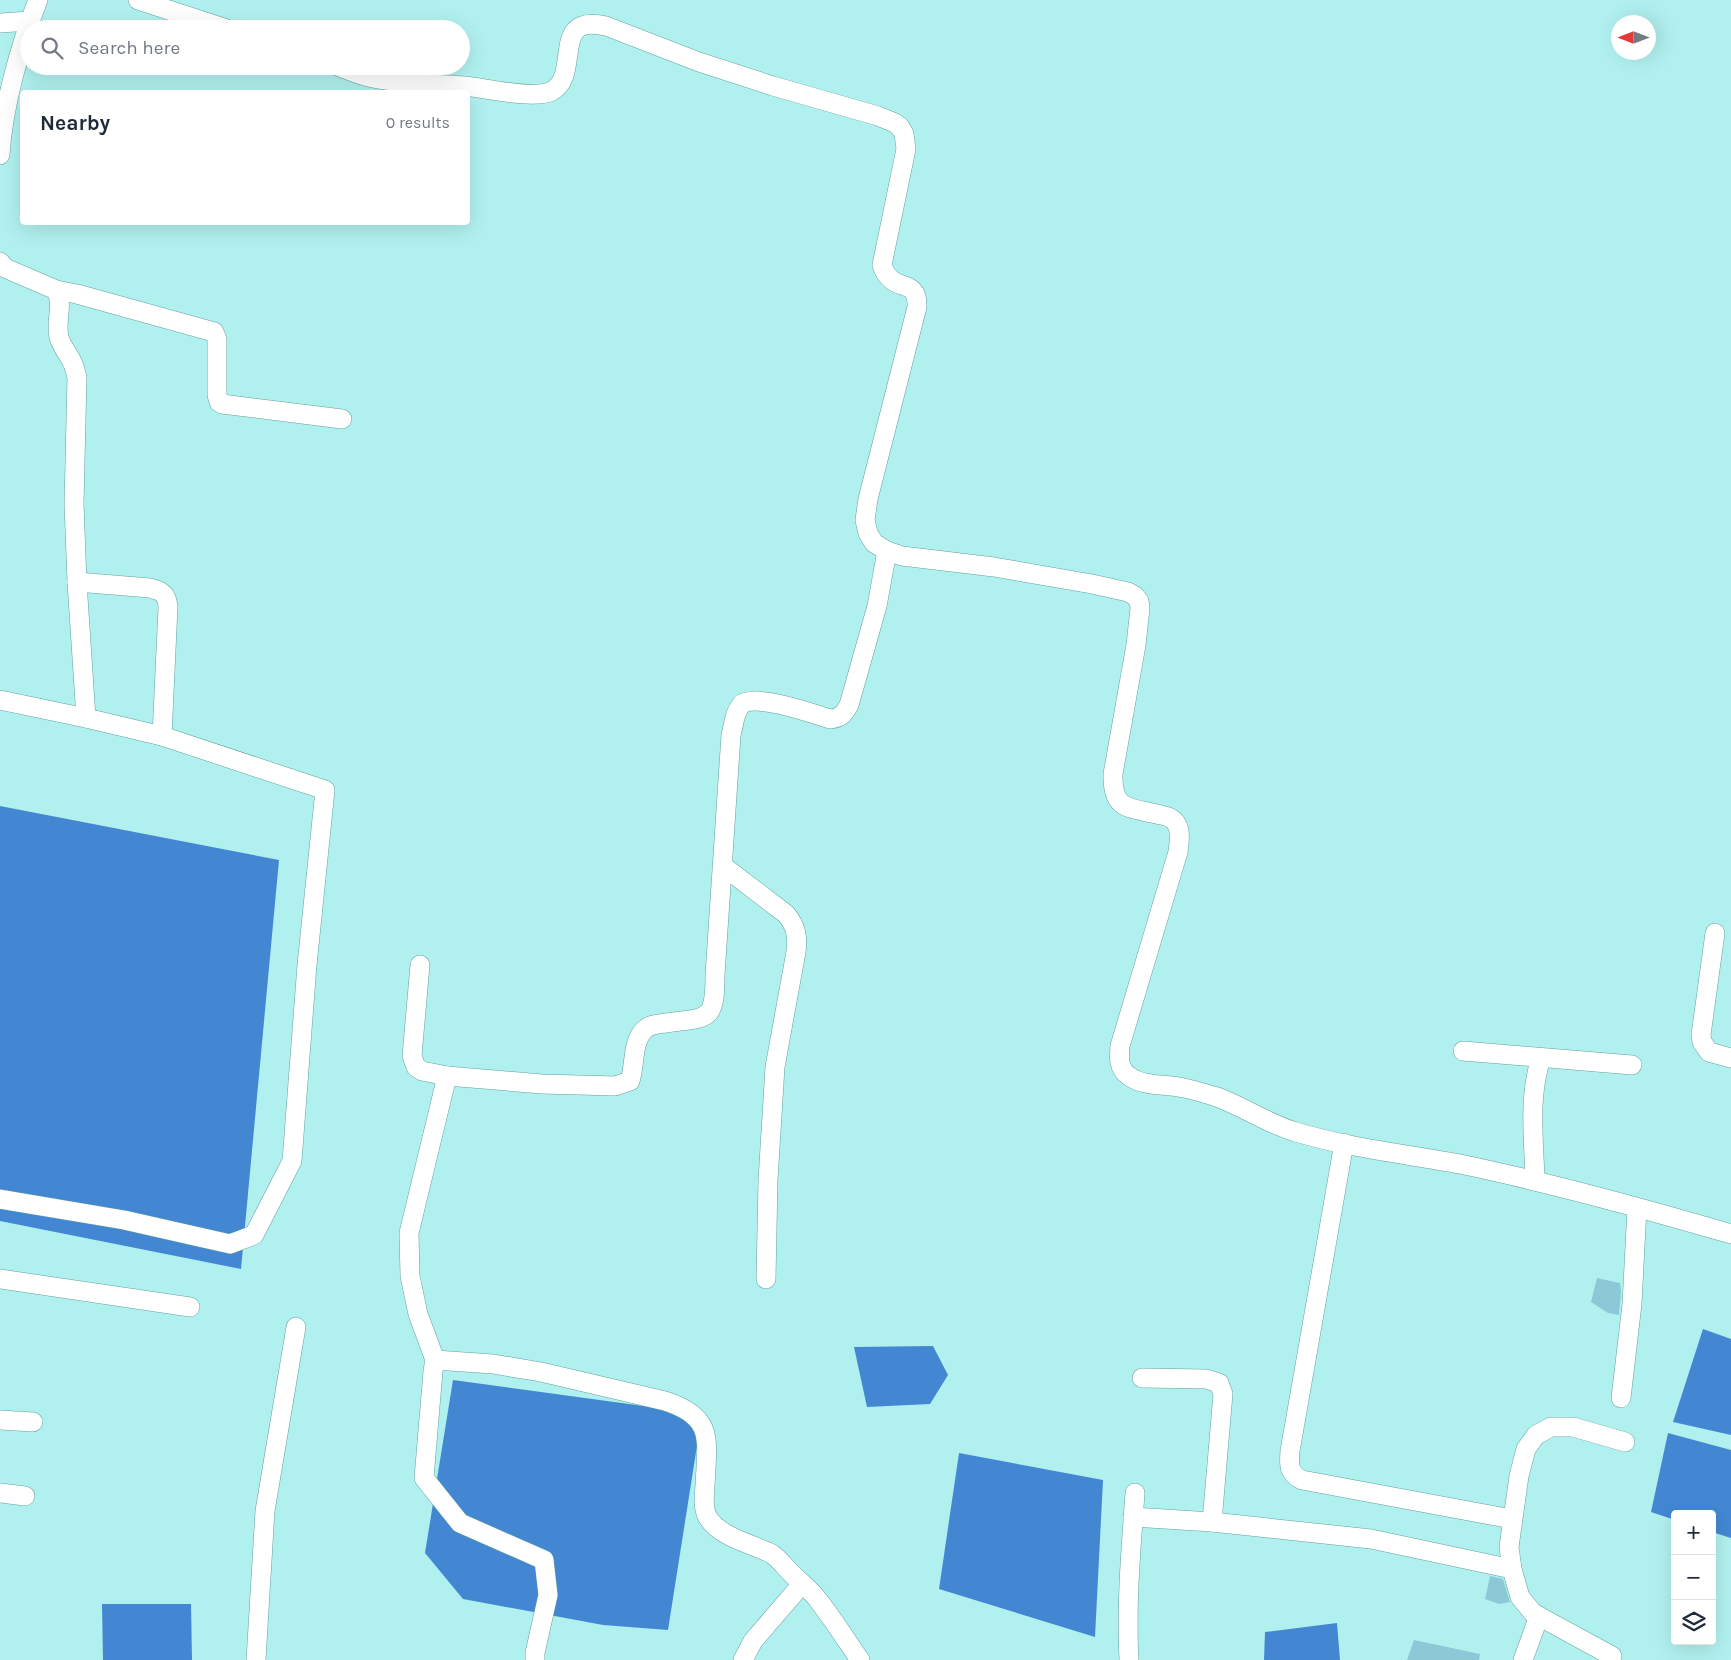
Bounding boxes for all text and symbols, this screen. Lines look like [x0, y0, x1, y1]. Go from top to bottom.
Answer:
north arrow [1611, 15, 1656, 60]
search box [20, 20, 470, 75]
icon: search [38, 34, 66, 62]
text: Search here [78, 37, 180, 59]
text: Nearby [40, 111, 110, 135]
text: 0 results [386, 113, 450, 132]
map controls [1671, 1510, 1716, 1645]
button: + [1671, 1510, 1716, 1555]
button: − [1671, 1555, 1716, 1600]
button: layers [1671, 1600, 1716, 1645]

